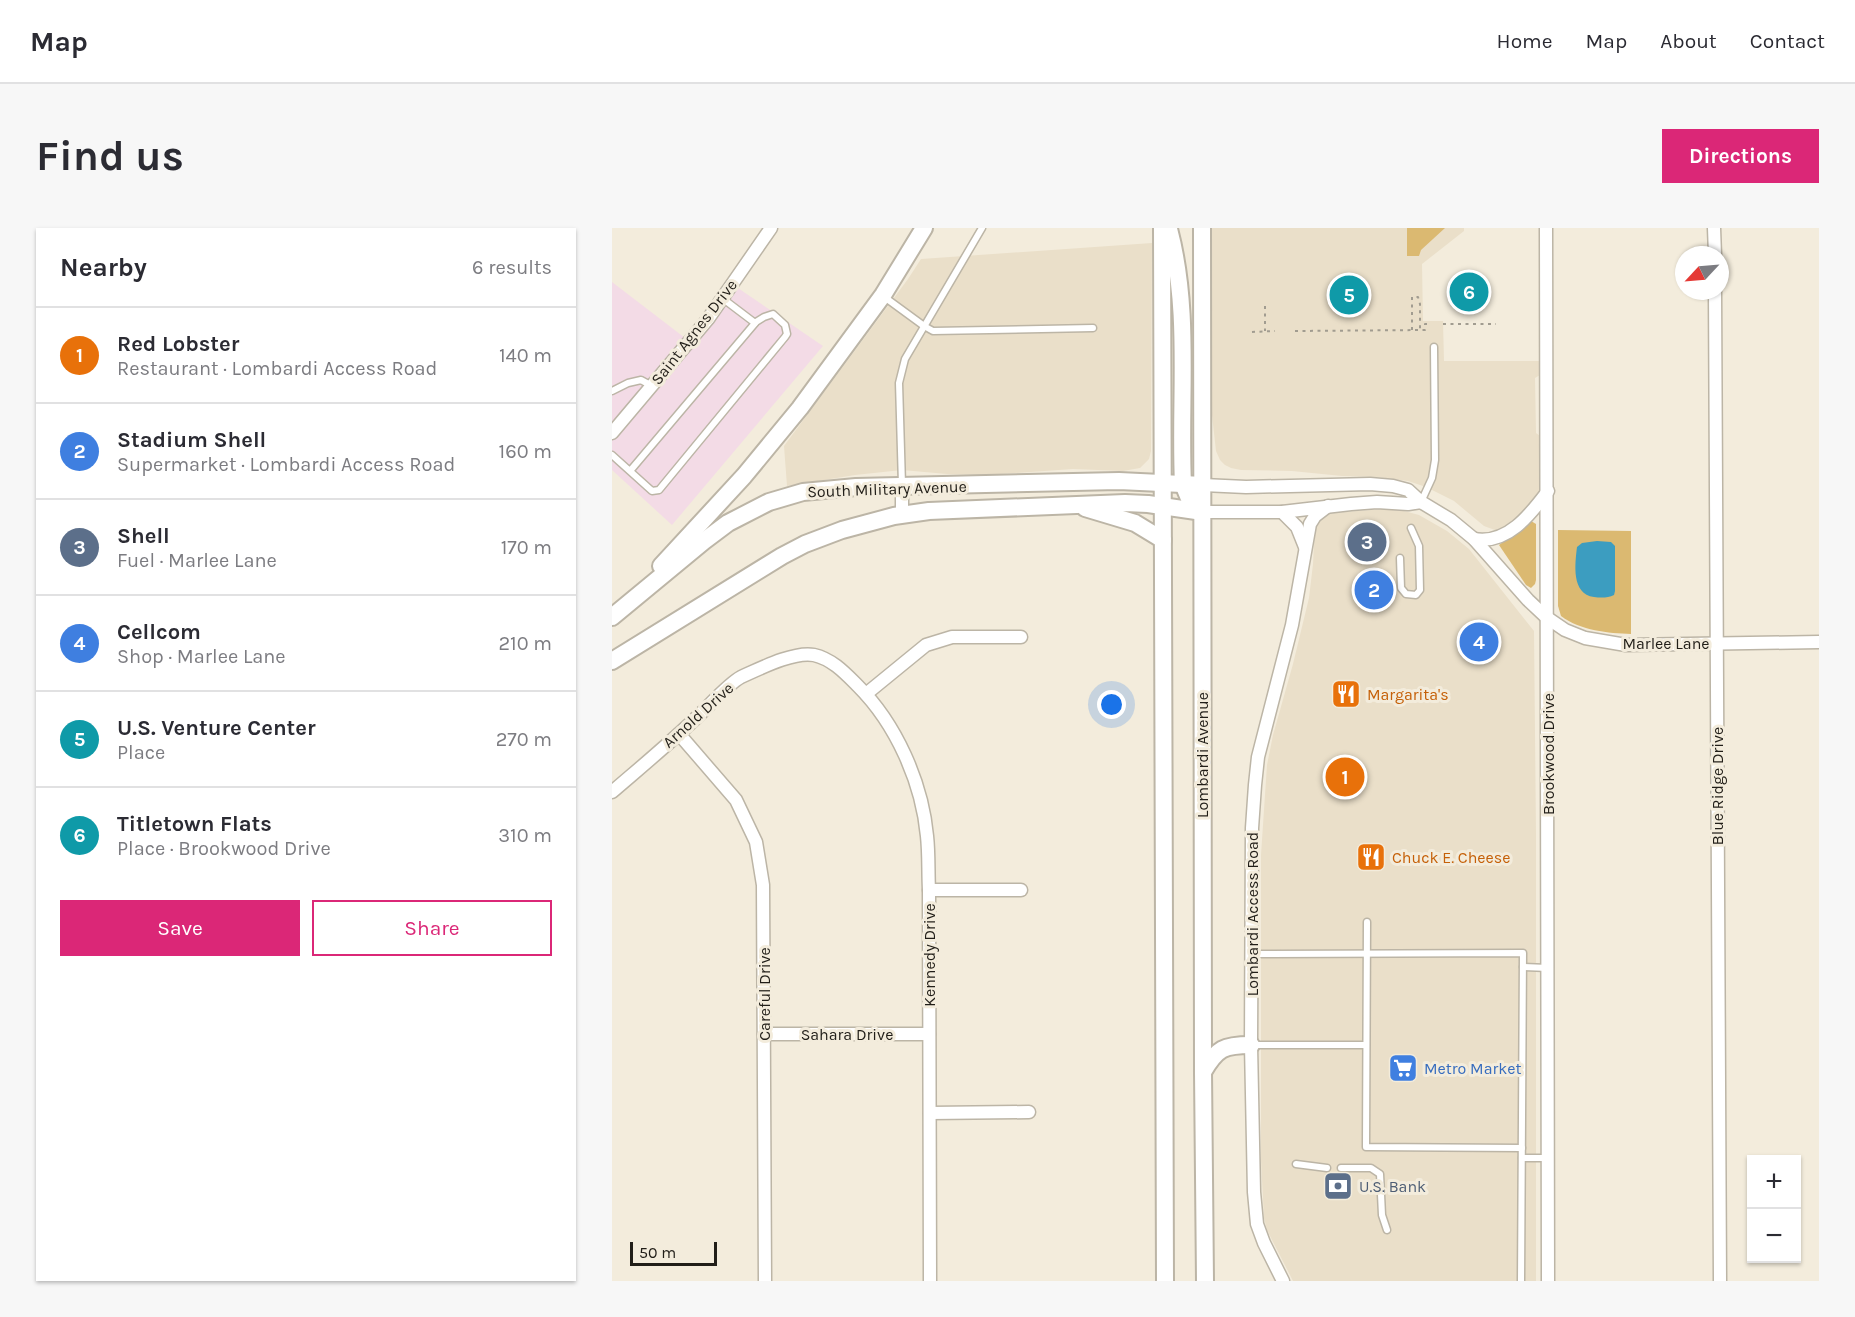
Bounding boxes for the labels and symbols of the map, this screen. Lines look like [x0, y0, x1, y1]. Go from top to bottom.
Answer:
north arrow [1675, 246, 1729, 300]
pin: 6 [1450, 270, 1488, 314]
pin: 5 [1330, 272, 1368, 318]
street label: Saint Agnes Drive [647, 276, 741, 388]
street label: South Military Avenue [807, 477, 967, 501]
pin: 3 [1348, 520, 1386, 564]
pin: 2 [1354, 568, 1394, 613]
pin: 4 [1460, 620, 1498, 664]
street label: Marlee Lane [1622, 634, 1710, 653]
street label: Arnold Drive [659, 678, 737, 752]
restaurant icon: Margarita's [1330, 678, 1362, 710]
place label: Margarita's [1367, 685, 1449, 704]
your location [1097, 690, 1126, 719]
street label: Lombardi Avenue [1193, 692, 1212, 818]
street label: Brookwood Drive [1539, 693, 1558, 815]
street label: Blue Ridge Drive [1708, 727, 1727, 845]
pin: 1 [1326, 754, 1364, 800]
street label: Lombardi Access Road [1243, 832, 1262, 996]
restaurant icon: Chuck E. Cheese [1355, 841, 1387, 873]
place label: Chuck E. Cheese [1392, 848, 1510, 867]
street label: Kennedy Drive [920, 903, 939, 1007]
street label: Careful Drive [755, 947, 774, 1041]
street label: Sahara Drive [801, 1025, 893, 1044]
supermarket icon: Metro Market [1387, 1052, 1419, 1084]
place label: Metro Market [1424, 1059, 1522, 1078]
bank icon: U.S. Bank [1322, 1170, 1354, 1202]
place label: U.S. Bank [1359, 1177, 1426, 1196]
scale bar [630, 1239, 717, 1266]

